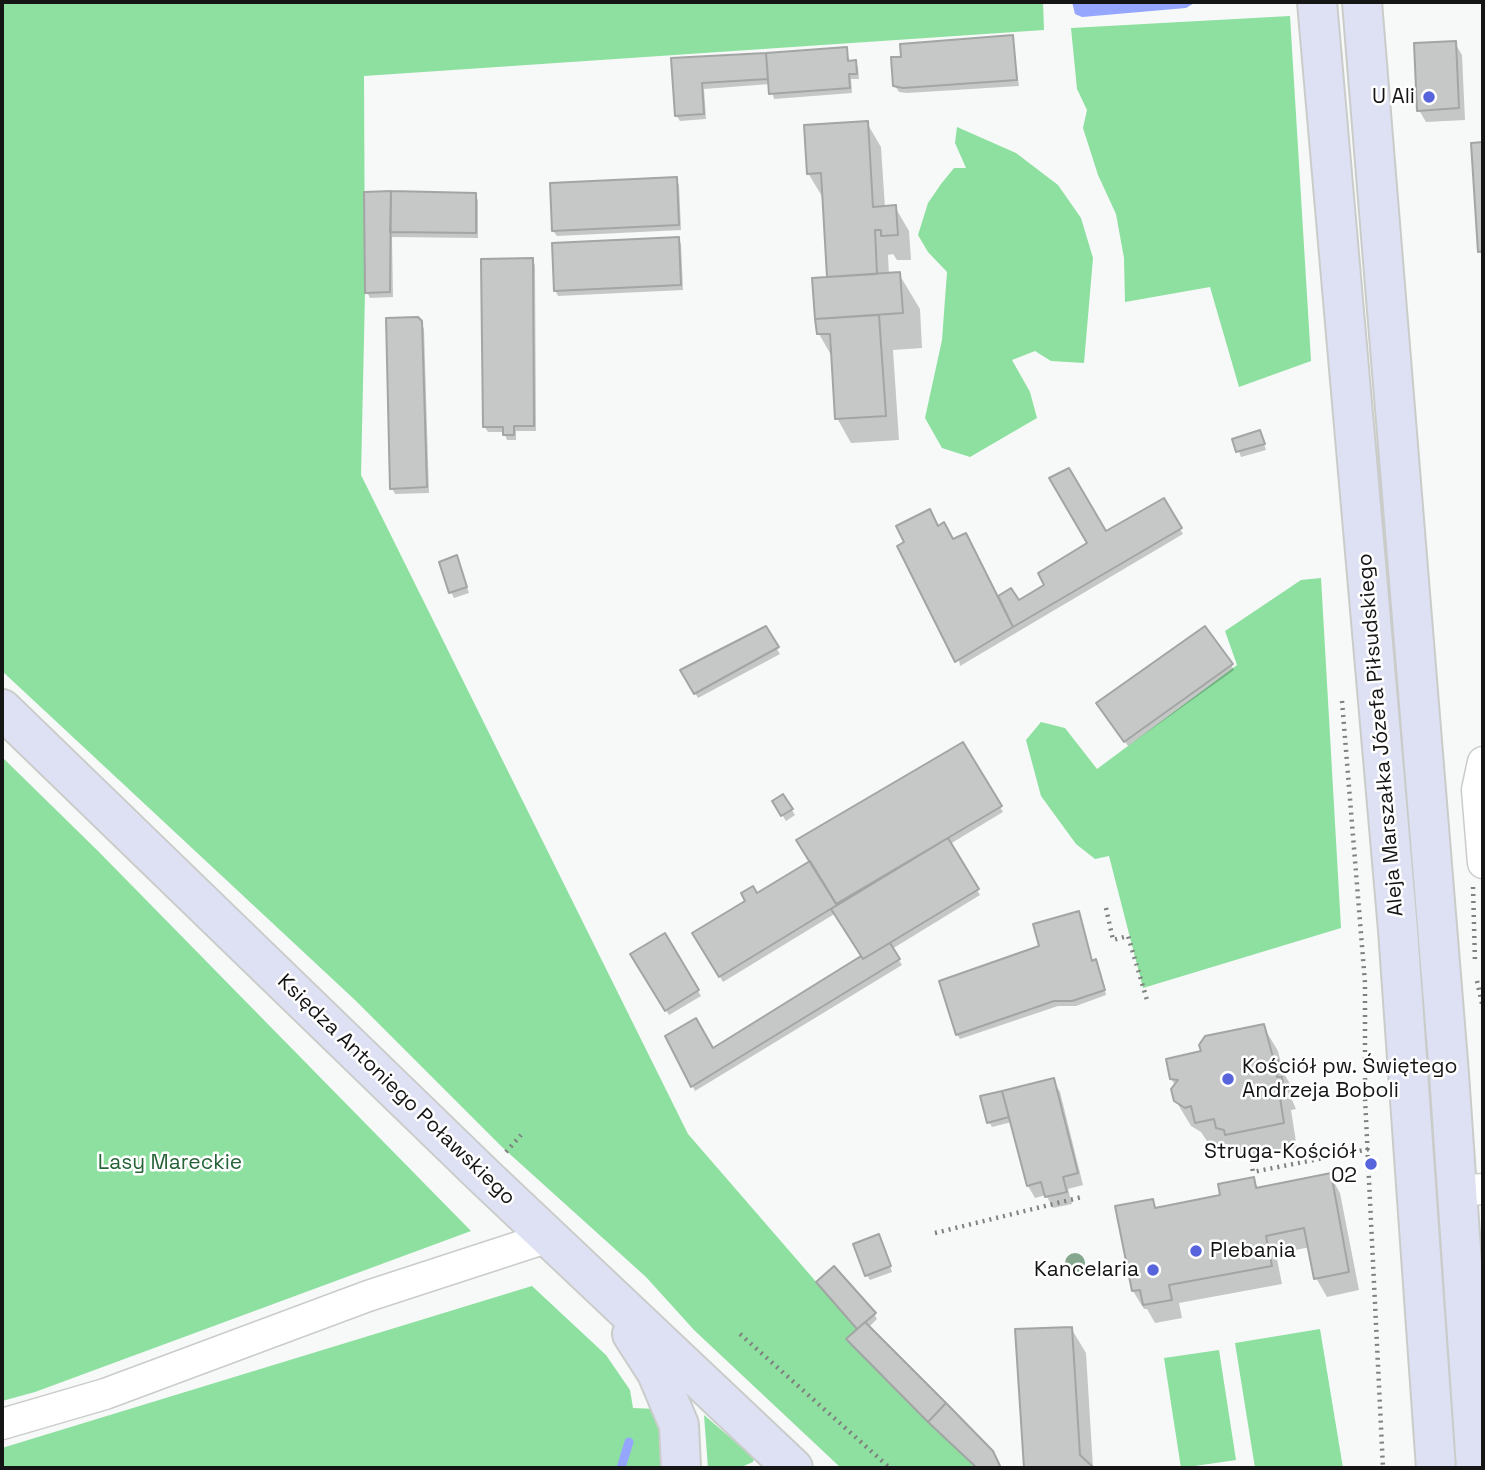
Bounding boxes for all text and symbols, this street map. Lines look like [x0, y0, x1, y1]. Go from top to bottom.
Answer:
place label: U Ali [1372, 84, 1415, 110]
marker: U Ali [1421, 89, 1437, 105]
street label: Aleja Marszałka Józefa Piłsudskiego [1353, 552, 1409, 918]
street label: Księdza Antoniego Poławskiego [272, 969, 520, 1211]
place label: Kościół pw. Świętego Andrzeja Boboli [1242, 1054, 1458, 1104]
marker: Kościół pw. Świętego Andrzeja Boboli [1220, 1071, 1236, 1087]
place label: Struga-Kościół 02 [1204, 1139, 1357, 1189]
park label: Lasy Mareckie [98, 1150, 242, 1176]
marker: Struga-Kościół 02 [1363, 1156, 1379, 1172]
place label: Plebania [1210, 1238, 1296, 1264]
marker: Plebania [1188, 1243, 1204, 1259]
place label: Kancelaria [1034, 1257, 1139, 1283]
marker: Kancelaria [1145, 1262, 1161, 1278]

